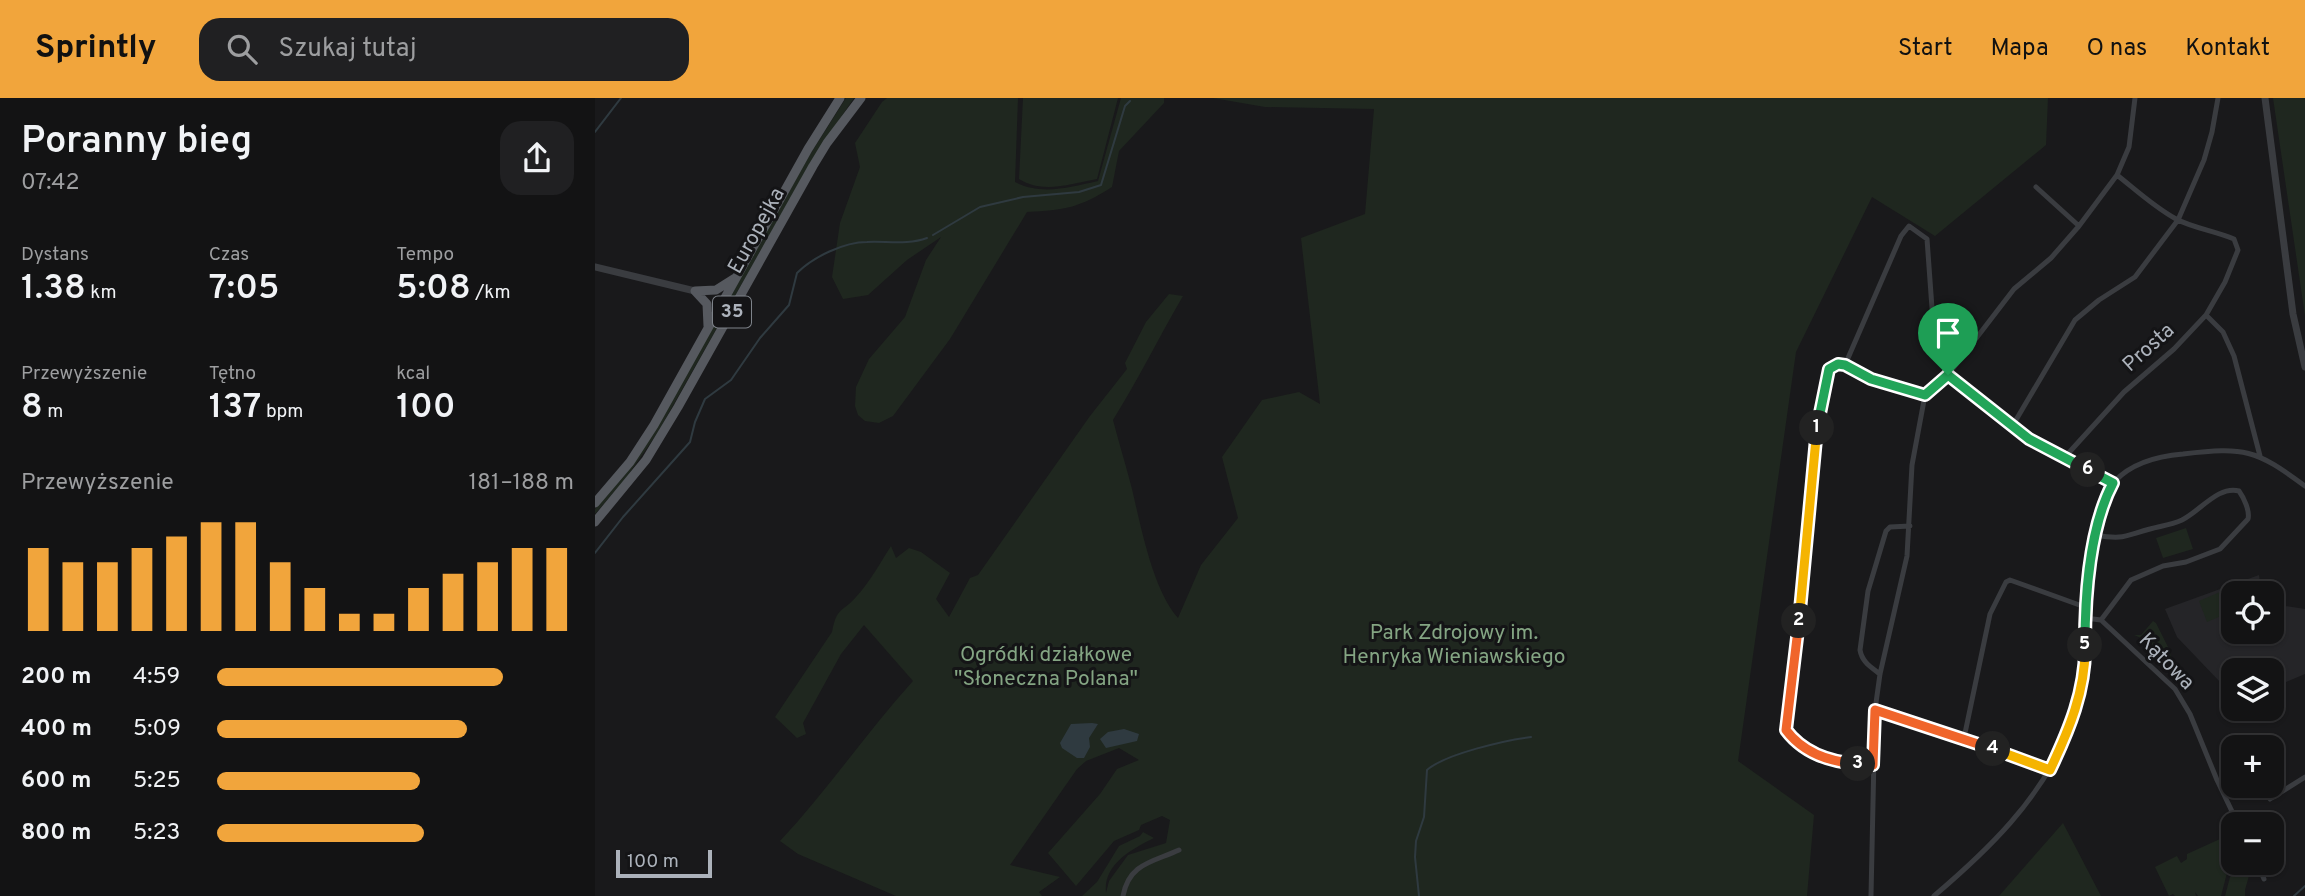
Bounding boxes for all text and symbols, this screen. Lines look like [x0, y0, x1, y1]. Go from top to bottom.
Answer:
search box [199, 18, 689, 81]
text: Sprintly [35, 28, 157, 70]
icon: search [223, 30, 261, 68]
text: Szukaj tutaj [279, 33, 417, 66]
text: Start [1898, 34, 1953, 64]
text: Mapa [1991, 34, 2049, 64]
text: O nas [2087, 34, 2147, 64]
text: Kontakt [2185, 34, 2270, 64]
text: Poranny bieg [21, 118, 252, 167]
button: share [500, 121, 574, 195]
text: 07:42 [21, 169, 80, 198]
street label: Europejka [722, 183, 792, 279]
text: Dystans [21, 243, 89, 267]
text: Czas [209, 243, 249, 267]
text: Tempo [396, 243, 454, 267]
text: 1.38 [21, 267, 86, 311]
text: 7:05 [209, 267, 279, 311]
text: 5:08 [396, 267, 471, 311]
text: km [86, 281, 117, 305]
text: /km [471, 281, 511, 305]
road number: 35 [713, 296, 751, 328]
pin [1918, 303, 1978, 375]
icon: arrive [1929, 314, 1967, 352]
street label: Prosta [2117, 318, 2181, 378]
text: Przewyższenie [21, 362, 147, 386]
text: Tętno [209, 362, 256, 386]
text: kcal [396, 362, 430, 386]
text: 8 [21, 386, 43, 430]
text: 137 [209, 386, 261, 430]
text: 100 [396, 386, 456, 430]
text: m [43, 400, 63, 424]
text: bpm [261, 400, 303, 424]
pin: 1 [1799, 410, 1835, 446]
text: 1 [1813, 415, 1820, 439]
pin: 6 [2071, 452, 2105, 488]
text: 6 [2082, 457, 2093, 481]
text: Przewyższenie [21, 469, 174, 498]
text: 181–188 m [469, 469, 574, 498]
map controls [2221, 581, 2284, 875]
button: locate [2221, 581, 2284, 644]
pin: 2 [1781, 603, 1817, 638]
text: 2 [1793, 608, 1804, 632]
park label: Park Zdrojowy im. Henryka Wieniawskiego [1343, 620, 1565, 671]
pin: 5 [2067, 628, 2103, 662]
street label: Kątowa [2132, 628, 2200, 696]
text: 5 [2079, 632, 2090, 656]
park label: Ogródki działkowe "Słoneczna Polana" [954, 642, 1138, 693]
button: layers [2221, 658, 2284, 721]
text: 200 m [21, 663, 91, 692]
text: 4:59 [133, 663, 180, 692]
text: 400 m [21, 715, 92, 744]
text: 5:09 [133, 715, 181, 744]
pin: 4 [1975, 732, 2011, 766]
button: + [2221, 735, 2284, 798]
text: 4 [1986, 736, 1999, 760]
pin: 3 [1841, 746, 1875, 782]
text: 3 [1852, 751, 1863, 775]
text: 600 m [21, 767, 91, 796]
text: 5:25 [133, 767, 181, 796]
button: − [2221, 812, 2284, 875]
text: 800 m [21, 819, 91, 848]
text: 5:23 [133, 819, 180, 848]
scale bar [616, 847, 712, 879]
text: 100 m [627, 850, 679, 874]

